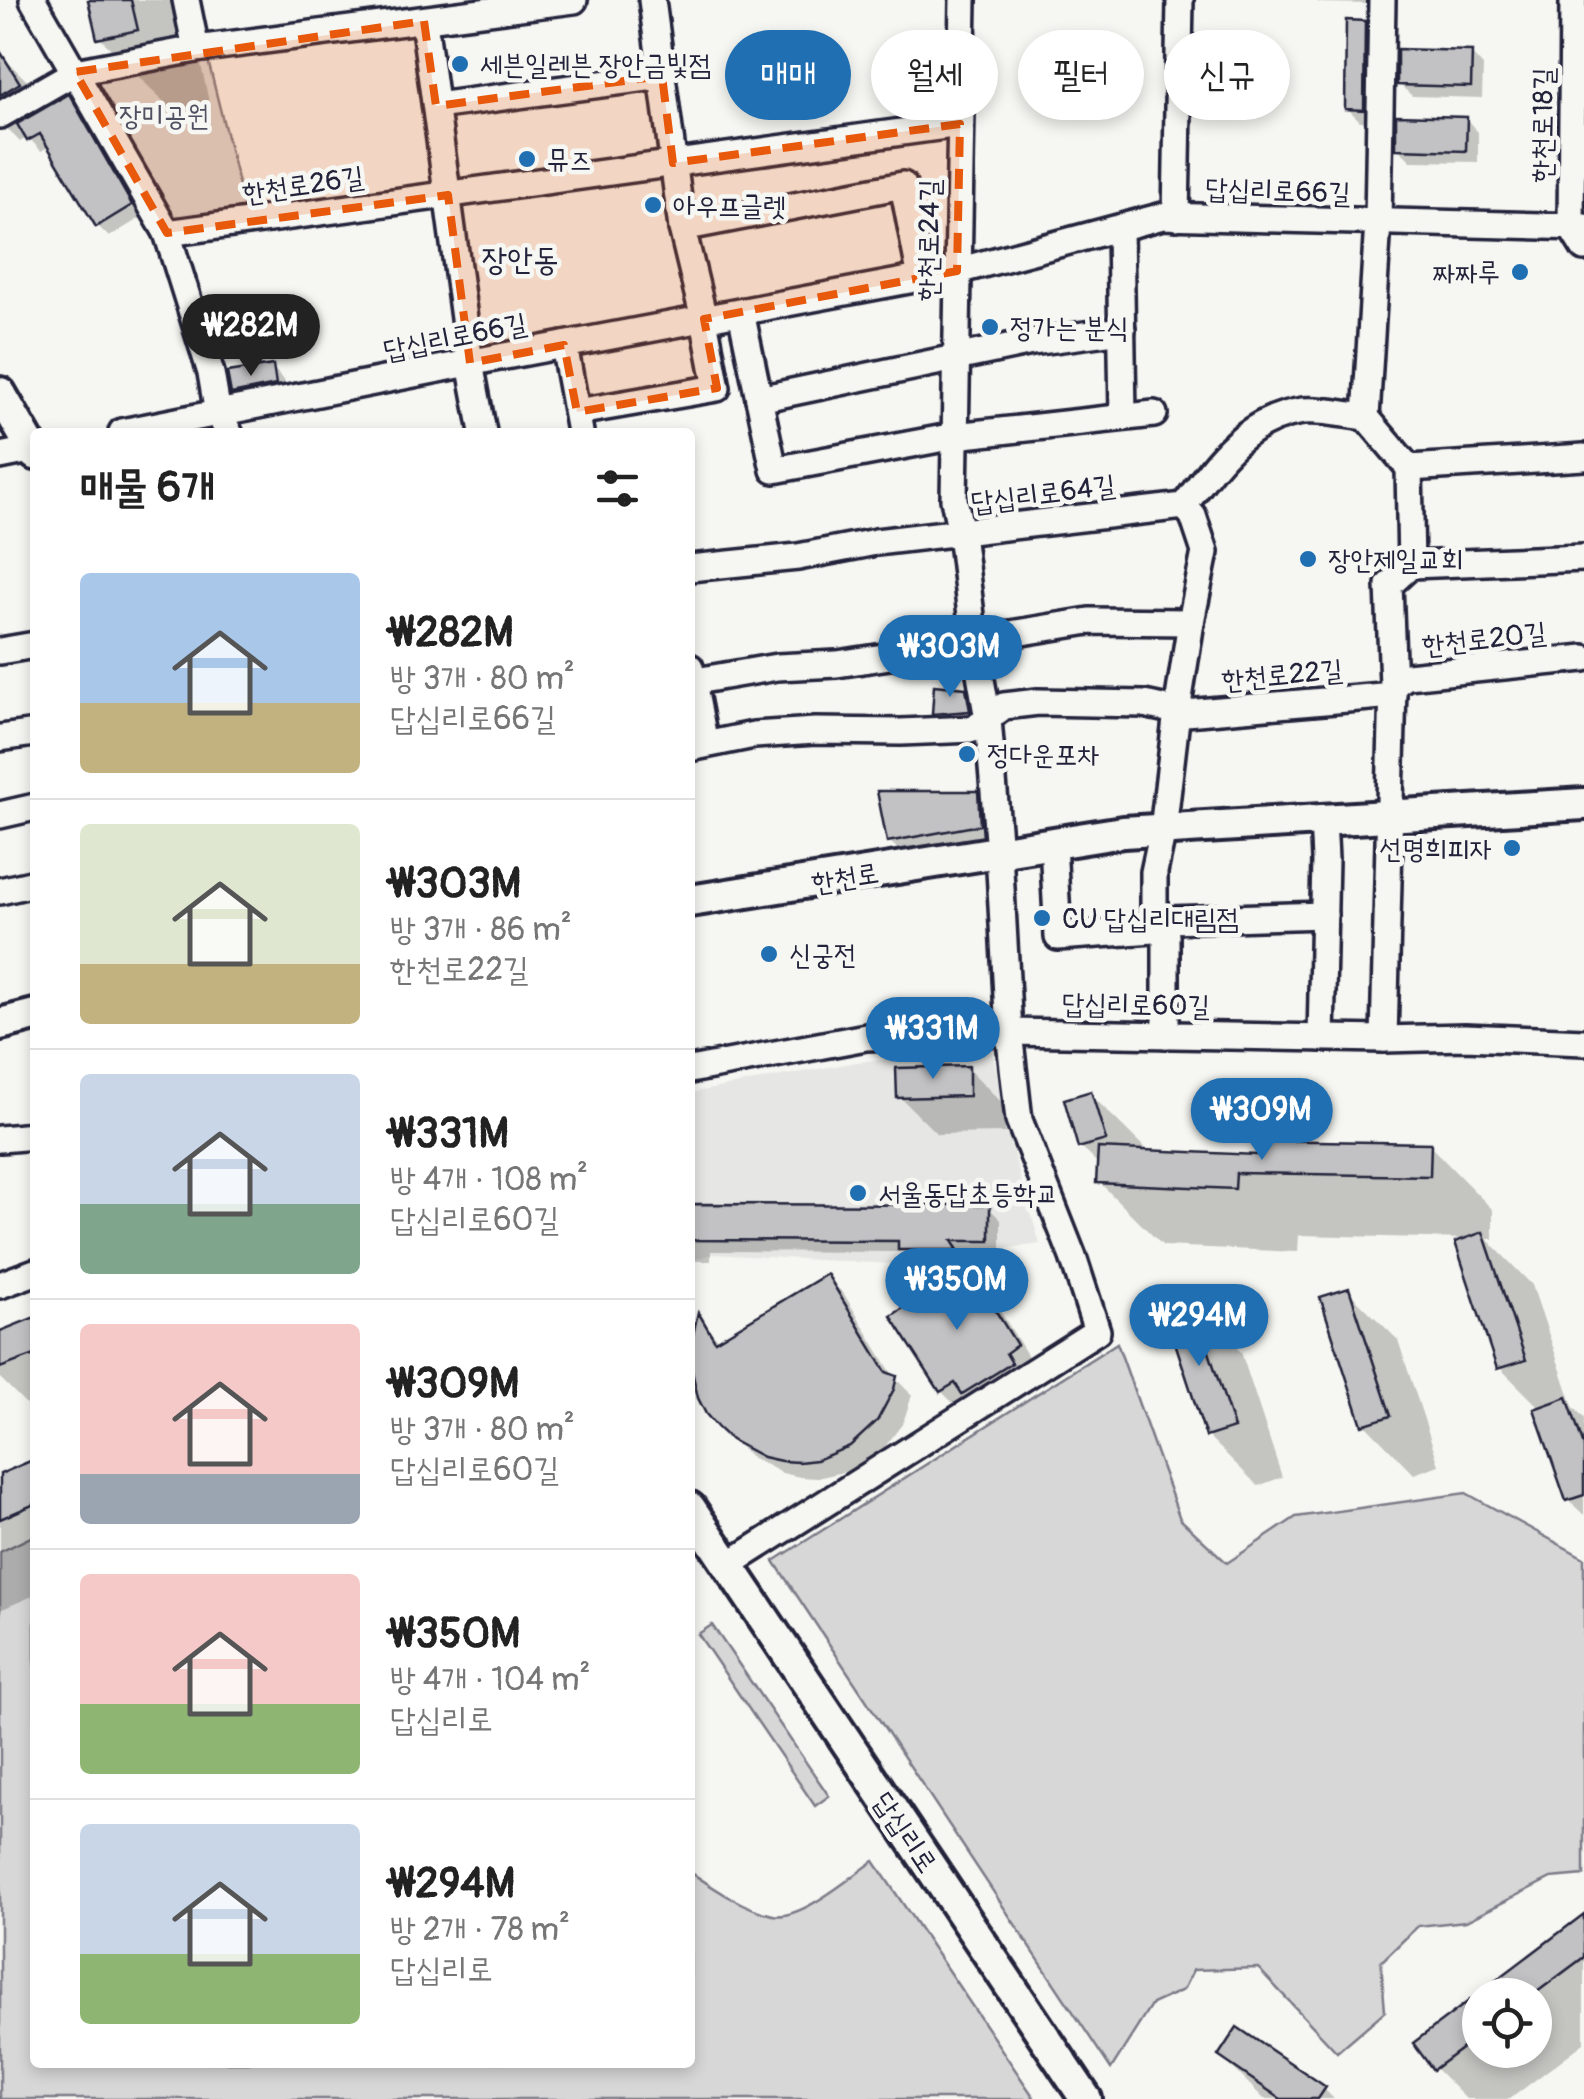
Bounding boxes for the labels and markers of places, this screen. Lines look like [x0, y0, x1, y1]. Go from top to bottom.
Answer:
place label: 세븐일레븐 장안금빛점 [480, 48, 711, 83]
marker: 세븐일레븐 장안금빛점 [449, 53, 471, 75]
place label: 뮤즈 [547, 143, 592, 178]
marker: 뮤즈 [516, 148, 538, 170]
place label: 아우프글렛 [673, 189, 786, 224]
marker: 아우프글렛 [642, 194, 664, 216]
place label: 짜짜루 [1432, 256, 1500, 291]
marker: 짜짜루 [1509, 261, 1531, 283]
pin: ₩282M [181, 294, 321, 379]
place label: 정가는 분식 [1010, 311, 1129, 346]
marker: 정가는 분식 [979, 316, 1001, 338]
place label: 장안제일교회 [1328, 543, 1463, 578]
marker: 장안제일교회 [1297, 548, 1319, 570]
pin: ₩303M [880, 615, 1020, 700]
place label: 정다운포차 [987, 738, 1100, 773]
marker: 정다운포차 [956, 743, 978, 765]
place label: 선명희피자 [1379, 832, 1492, 867]
marker: 선명희피자 [1501, 837, 1523, 859]
place label: CU 답십리대림점 [1062, 902, 1239, 937]
marker: CU 답십리대림점 [1031, 907, 1053, 929]
place label: 신궁전 [789, 938, 857, 973]
marker: 신궁전 [758, 943, 780, 965]
pin: ₩331M [863, 997, 1003, 1082]
pin: ₩309M [1192, 1078, 1332, 1163]
place label: 서울동답초등학교 [878, 1177, 1058, 1212]
marker: 서울동답초등학교 [847, 1182, 869, 1204]
pin: ₩350M [887, 1248, 1027, 1333]
pin: ₩294M [1129, 1284, 1269, 1369]

